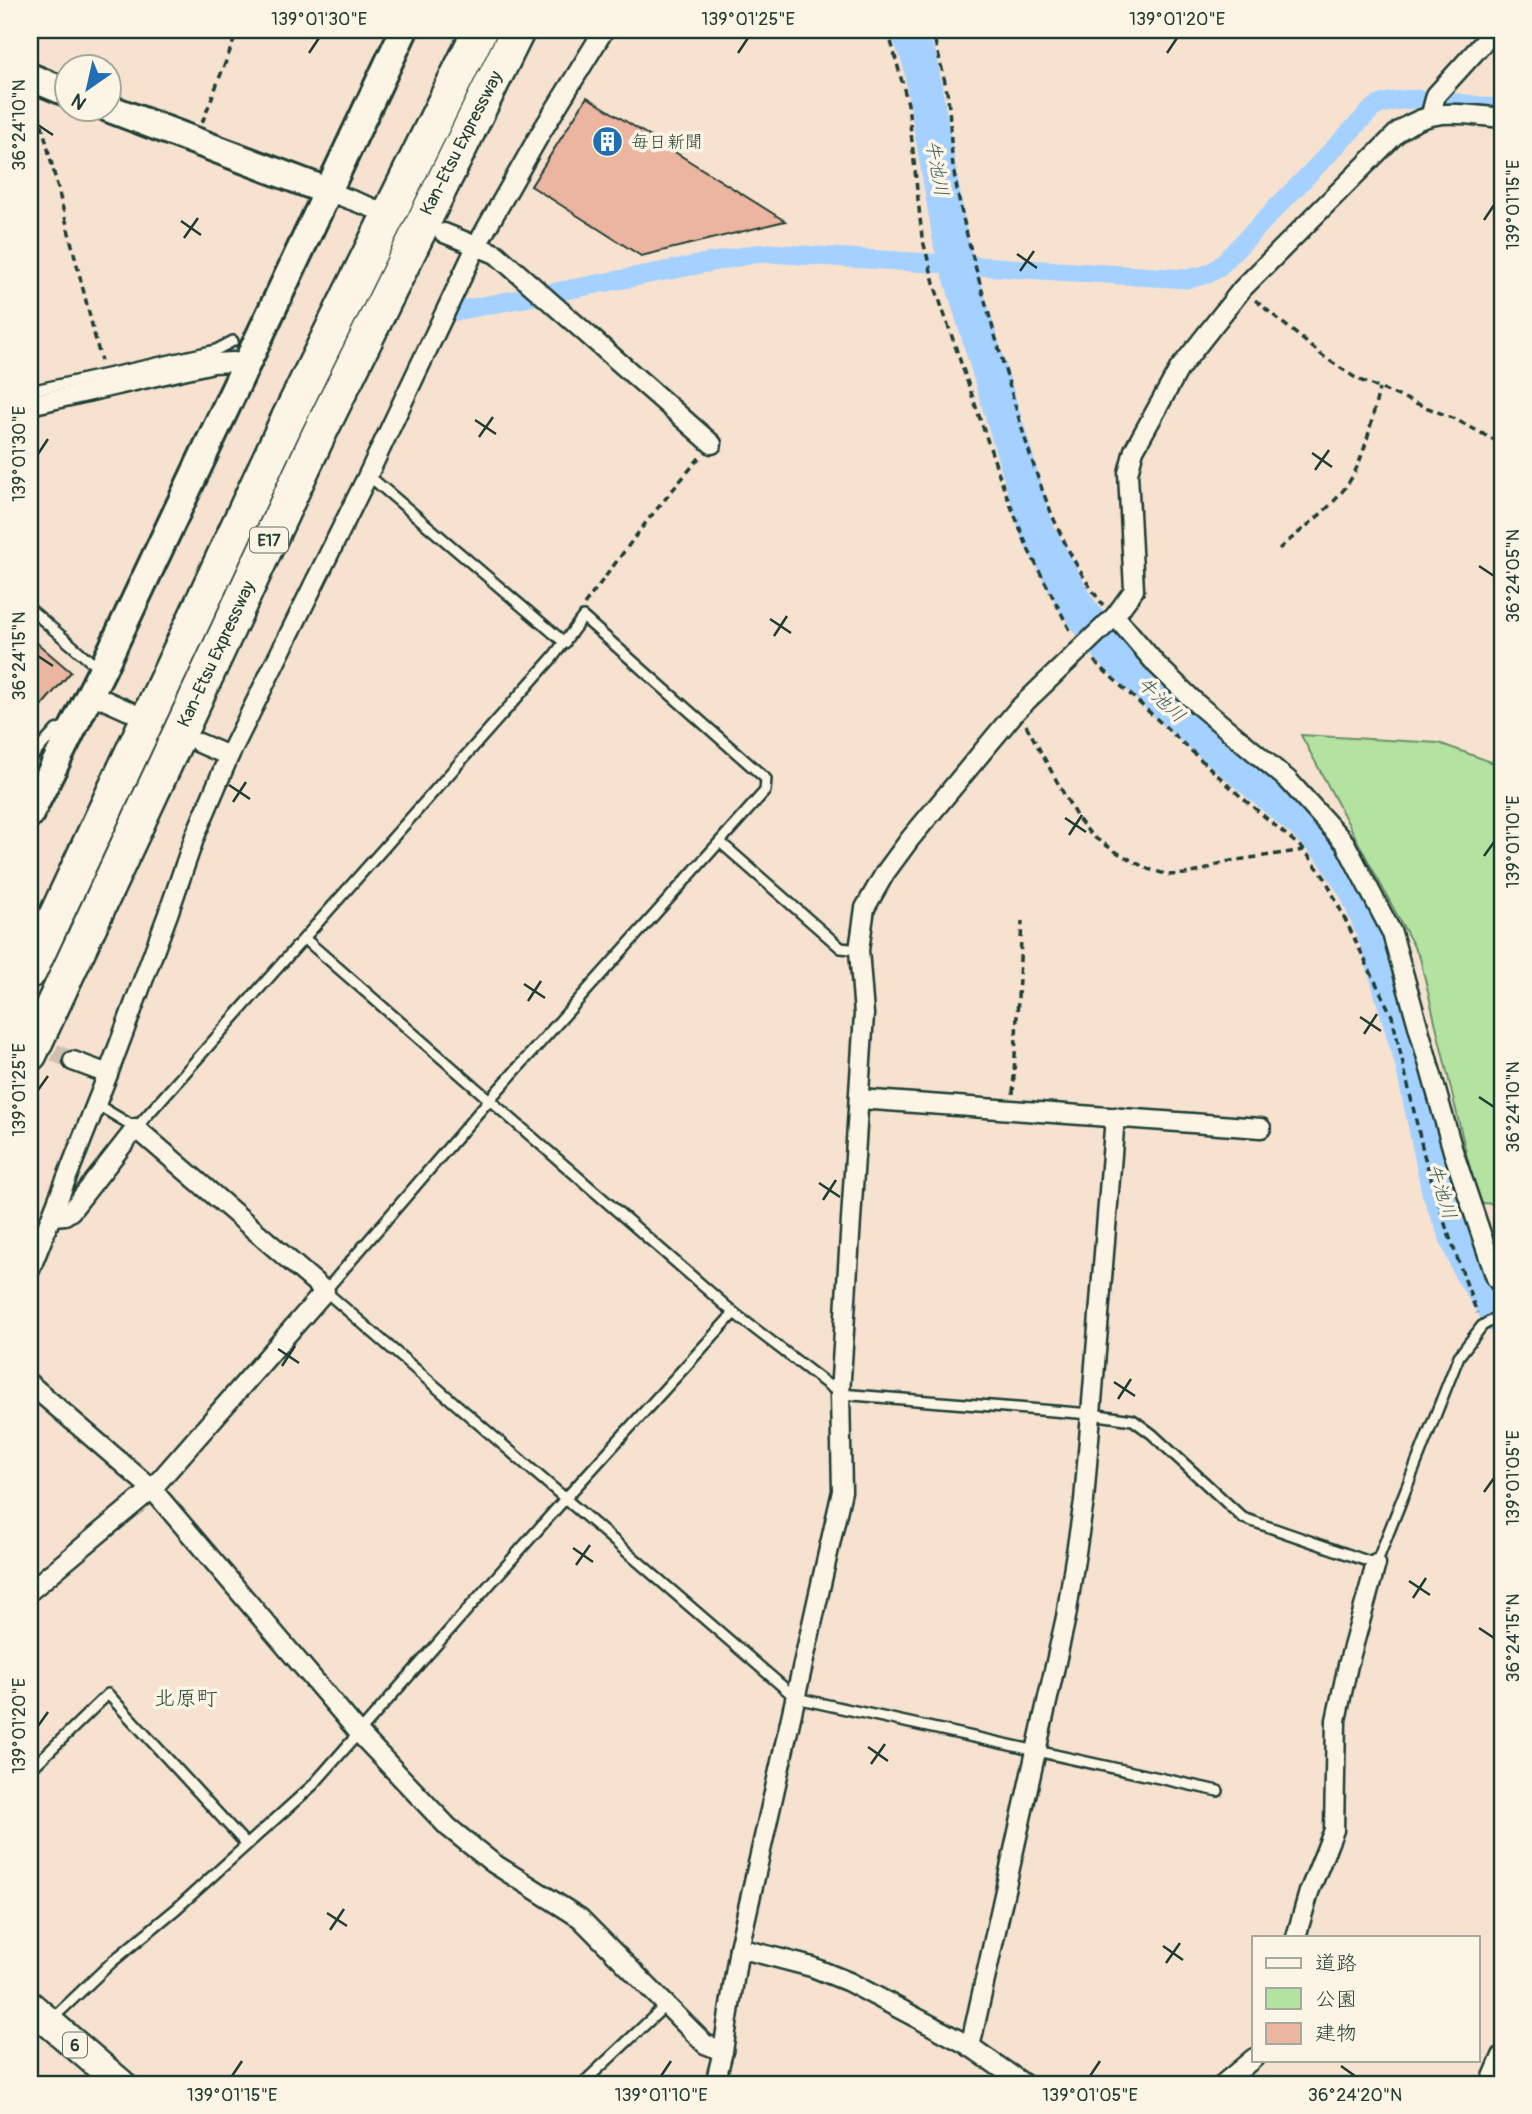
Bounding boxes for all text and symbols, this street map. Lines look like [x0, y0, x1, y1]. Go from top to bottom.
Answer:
text: 139°01'30"E [271, 8, 367, 31]
text: 139°01'25"E [701, 8, 795, 31]
text: 139°01'20"E [1129, 8, 1225, 31]
north arrow [52, 52, 122, 122]
street label: Kan-Etsu Expressway [415, 67, 508, 219]
text: 36°24'10"N [8, 79, 31, 171]
text: N [67, 88, 91, 115]
building icon: 毎日新聞 [591, 125, 625, 159]
place label: 毎日新聞 [631, 131, 703, 154]
water label: 牛池川 [920, 138, 954, 198]
text: 139°01'15"E [1502, 160, 1525, 250]
text: 139°01'30"E [8, 406, 31, 502]
road number: E17 [250, 527, 288, 552]
text: 36°24'05"N [1502, 529, 1525, 623]
street label: Kan-Etsu Expressway [172, 577, 261, 731]
text: 36°24'15"N [8, 612, 31, 700]
water label: 牛池川 [1132, 672, 1190, 728]
text: 139°01'10"E [1502, 795, 1525, 889]
text: 139°01'25"E [8, 1043, 31, 1137]
text: 36°24'10"N [1502, 1061, 1525, 1153]
water label: 牛池川 [1422, 1161, 1462, 1222]
text: 139°01'05"E [1502, 1430, 1525, 1526]
text: 36°24'15"N [1502, 1594, 1525, 1682]
text: 139°01'20"E [8, 1678, 31, 1774]
district label: 北原町 [155, 1685, 218, 1712]
legend [1252, 1936, 1480, 2062]
text: 道路 [1315, 1950, 1357, 1977]
text: 公園 [1315, 1986, 1357, 2013]
text: 建物 [1315, 2020, 1357, 2047]
road number: 6 [63, 2033, 87, 2058]
text: 139°01'15"E [187, 2084, 277, 2107]
text: 139°01'10"E [614, 2084, 708, 2107]
text: 139°01'05"E [1042, 2084, 1138, 2107]
text: 36°24'20"N [1308, 2084, 1402, 2107]

